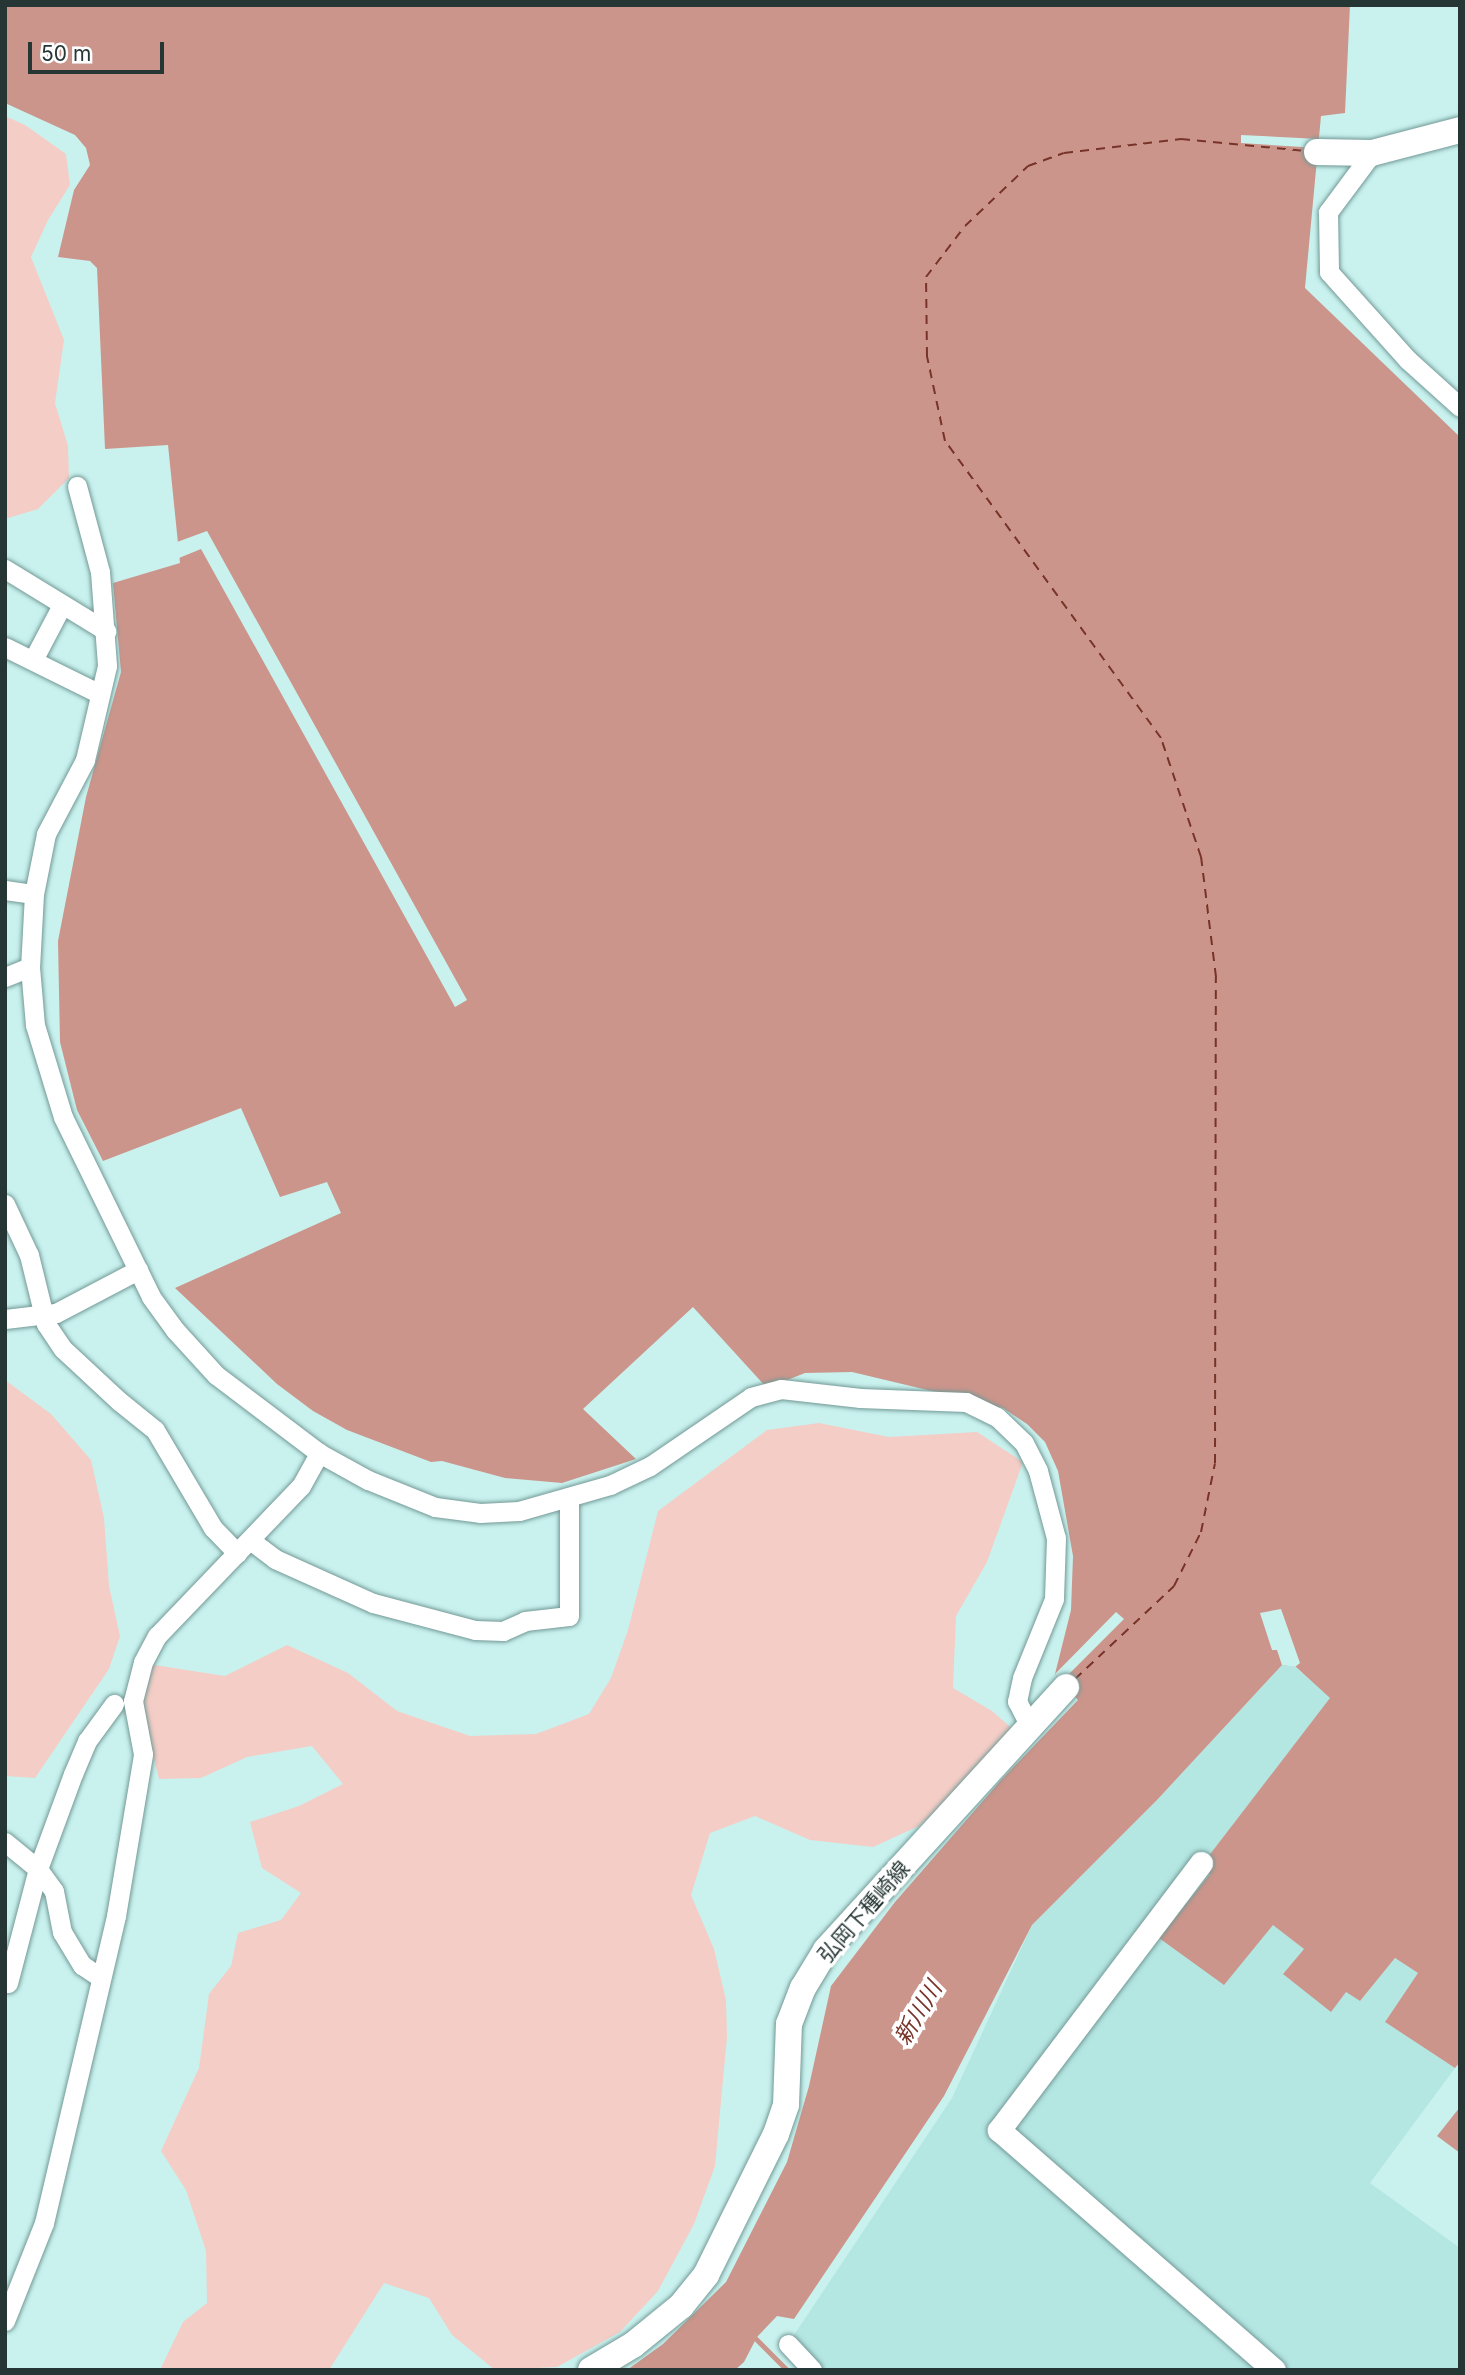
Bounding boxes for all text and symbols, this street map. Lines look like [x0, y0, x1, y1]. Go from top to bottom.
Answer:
scale bar [32, 28, 168, 72]
text: 50 m [41, 41, 91, 66]
street label: 弘岡下種崎線 [813, 1856, 915, 1968]
water label: 新川川 [888, 1976, 948, 2050]

